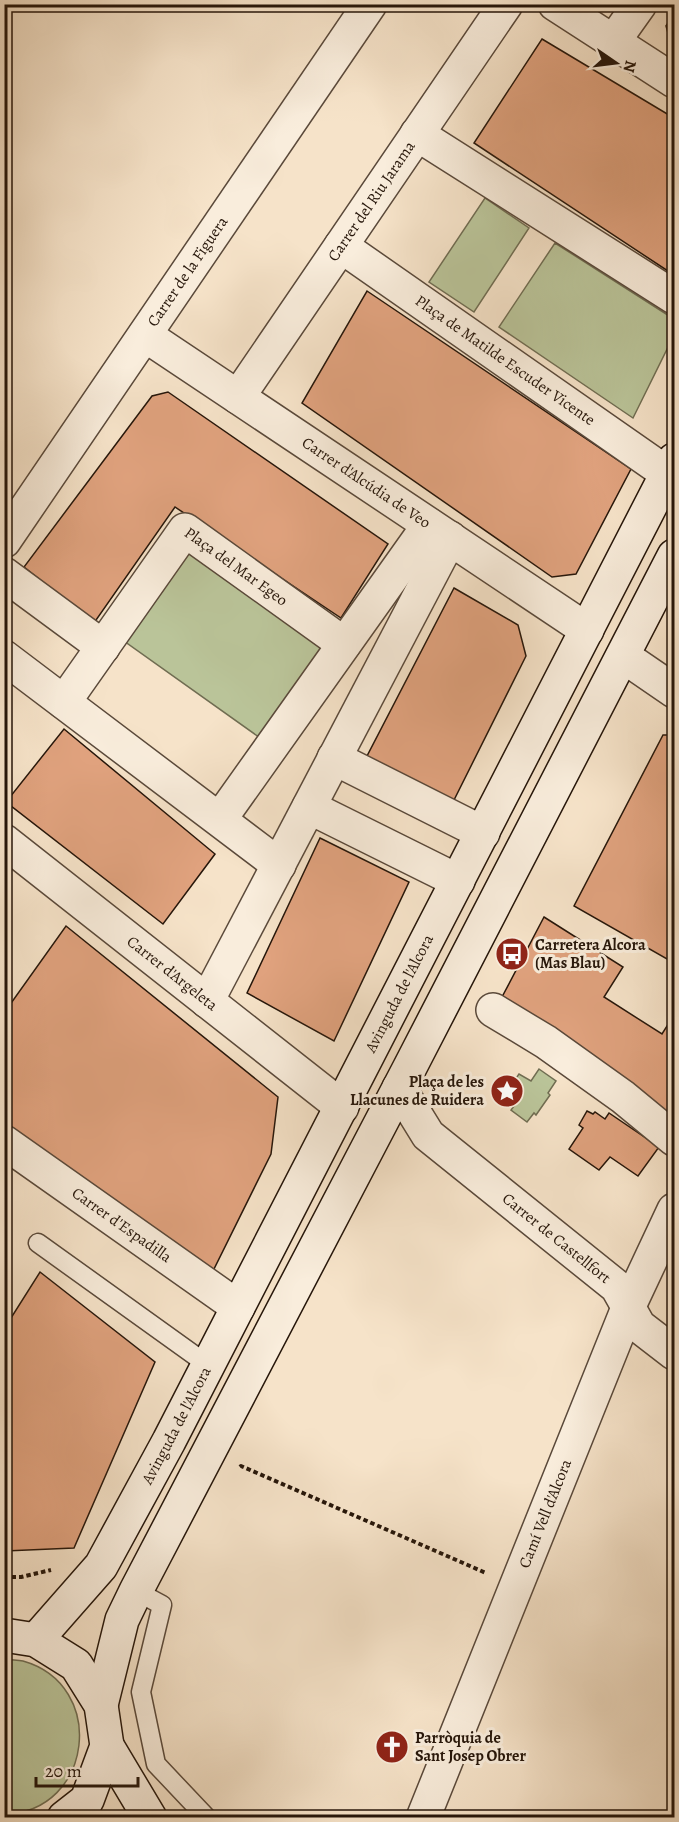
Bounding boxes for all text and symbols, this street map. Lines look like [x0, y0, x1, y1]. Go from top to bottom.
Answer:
north arrow [586, 33, 646, 93]
text: N [617, 58, 642, 75]
street label: Carrer del Riu Jarama [323, 136, 421, 266]
street label: Carrer de la Figuera [142, 212, 233, 331]
street label: Plaça de Matilde Escuder Vicente [411, 290, 600, 431]
street label: Carrer d'Alcúdia de Veo [297, 432, 435, 534]
street label: Plaça del Mar Egeo [180, 522, 292, 611]
street label: Avinguda de l'Alcora [359, 930, 439, 1057]
street label: Carrer d'Argeleta [122, 931, 223, 1016]
place label: Carretera Alcora (Mas Blau) [535, 934, 646, 974]
bus stop icon: Carretera Alcora (Mas Blau) [494, 936, 530, 972]
place label: Plaça de les Llacunes de Ruidera [350, 1071, 484, 1111]
place icon: Plaça de les Llacunes de Ruidera [489, 1073, 525, 1109]
street label: Carrer d'Espadilla [67, 1182, 177, 1268]
street label: Carrer de Castellfort [497, 1188, 615, 1289]
street label: Avinguda de l'Alcora [136, 1362, 217, 1489]
street label: Camí Vell d'Alcora [514, 1455, 577, 1572]
place label: Parròquia de Sant Josep Obrer [415, 1727, 526, 1767]
church icon: Parròquia de Sant Josep Obrer [374, 1729, 410, 1765]
scale bar [36, 1750, 138, 1788]
text: 20 m [45, 1759, 82, 1783]

